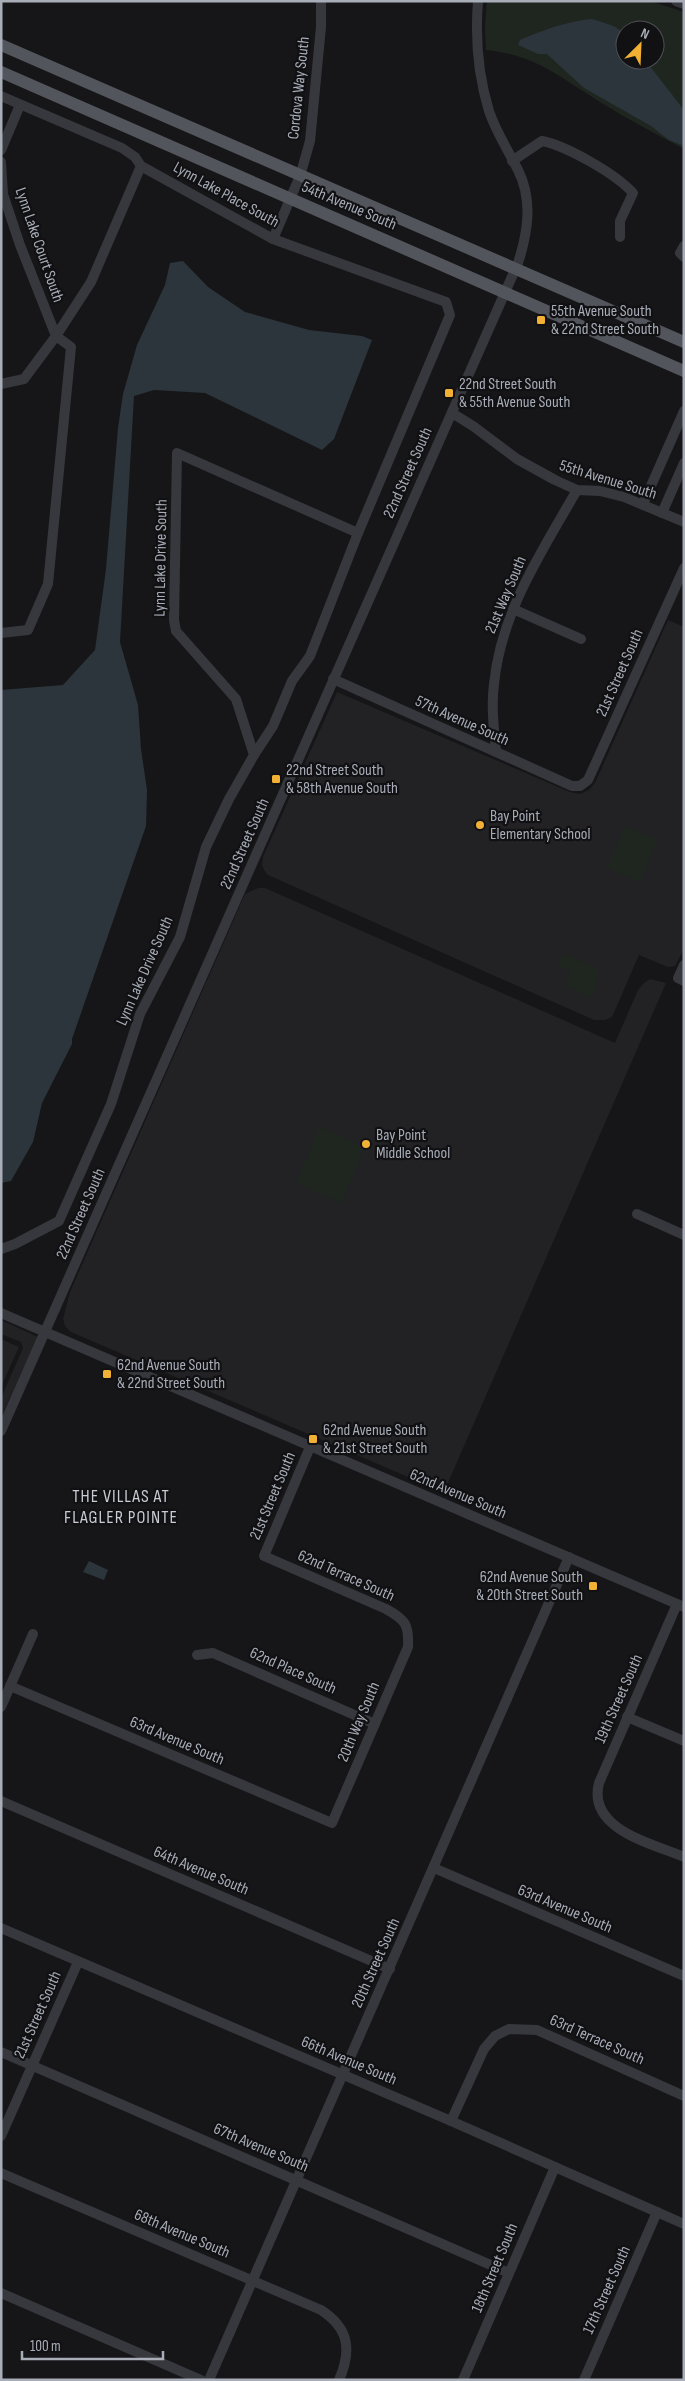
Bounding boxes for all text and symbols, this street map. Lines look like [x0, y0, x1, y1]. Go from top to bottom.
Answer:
north arrow [615, 20, 665, 70]
text: N [638, 24, 652, 43]
street label: Cordova Way South [284, 36, 314, 140]
street label: Lynn Lake Place South [170, 158, 282, 232]
street label: 54th Avenue South [299, 178, 399, 234]
street label: Lynn Lake Court South [10, 185, 68, 305]
place label: 55th Avenue South & 22nd Street South [551, 302, 659, 339]
marker: 55th Avenue South & 22nd Street South [535, 314, 547, 326]
place label: 22nd Street South & 55th Avenue South [459, 375, 570, 412]
marker: 22nd Street South & 55th Avenue South [443, 387, 455, 399]
street label: 22nd Street South [379, 425, 437, 521]
street label: 55th Avenue South [557, 456, 659, 504]
street label: Lynn Lake Drive South [150, 499, 172, 617]
street label: 21st Way South [481, 554, 531, 636]
street label: 21st Street South [592, 626, 648, 720]
street label: 57th Avenue South [412, 692, 512, 750]
place label: 22nd Street South & 58th Avenue South [286, 761, 398, 798]
marker: 22nd Street South & 58th Avenue South [270, 773, 282, 785]
street label: 22nd Street South [216, 796, 274, 892]
place label: Bay Point Elementary School [490, 807, 590, 844]
marker: Bay Point Elementary School [474, 819, 486, 831]
street label: Lynn Lake Drive South [112, 914, 178, 1028]
place label: Bay Point Middle School [376, 1126, 450, 1163]
marker: Bay Point Middle School [360, 1138, 372, 1150]
street label: 22nd Street South [52, 1166, 110, 1262]
place label: 62nd Avenue South & 22nd Street South [117, 1356, 225, 1393]
marker: 62nd Avenue South & 22nd Street South [101, 1368, 113, 1380]
place label: 62nd Avenue South & 21st Street South [323, 1421, 427, 1458]
marker: 62nd Avenue South & 21st Street South [307, 1433, 319, 1445]
street label: 21st Street South [246, 1449, 300, 1543]
street label: 62nd Avenue South [407, 1465, 509, 1523]
district label: THE VILLAS AT FLAGLER POINTE [64, 1486, 178, 1528]
street label: 62nd Terrace South [295, 1546, 397, 1606]
place label: 62nd Avenue South & 20th Street South [476, 1568, 583, 1605]
marker: 62nd Avenue South & 20th Street South [587, 1580, 599, 1592]
street label: 62nd Place South [247, 1643, 339, 1699]
street label: 19th Street South [591, 1652, 647, 1746]
street label: 20th Way South [334, 1679, 384, 1765]
street label: 63rd Avenue South [127, 1713, 227, 1769]
street label: 64th Avenue South [150, 1842, 252, 1900]
street label: 63rd Avenue South [515, 1881, 615, 1937]
street label: 20th Street South [348, 1915, 404, 2011]
street label: 21st Street South [10, 1968, 66, 2062]
street label: 63rd Terrace South [547, 2011, 647, 2069]
street label: 66th Avenue South [298, 2032, 400, 2090]
street label: 67th Avenue South [211, 2119, 311, 2177]
street label: 68th Avenue South [131, 2205, 233, 2263]
street label: 18th Street South [468, 2221, 522, 2315]
street label: 17th Street South [579, 2243, 635, 2337]
scale bar [22, 2328, 164, 2360]
text: 100 m [30, 2337, 61, 2356]

